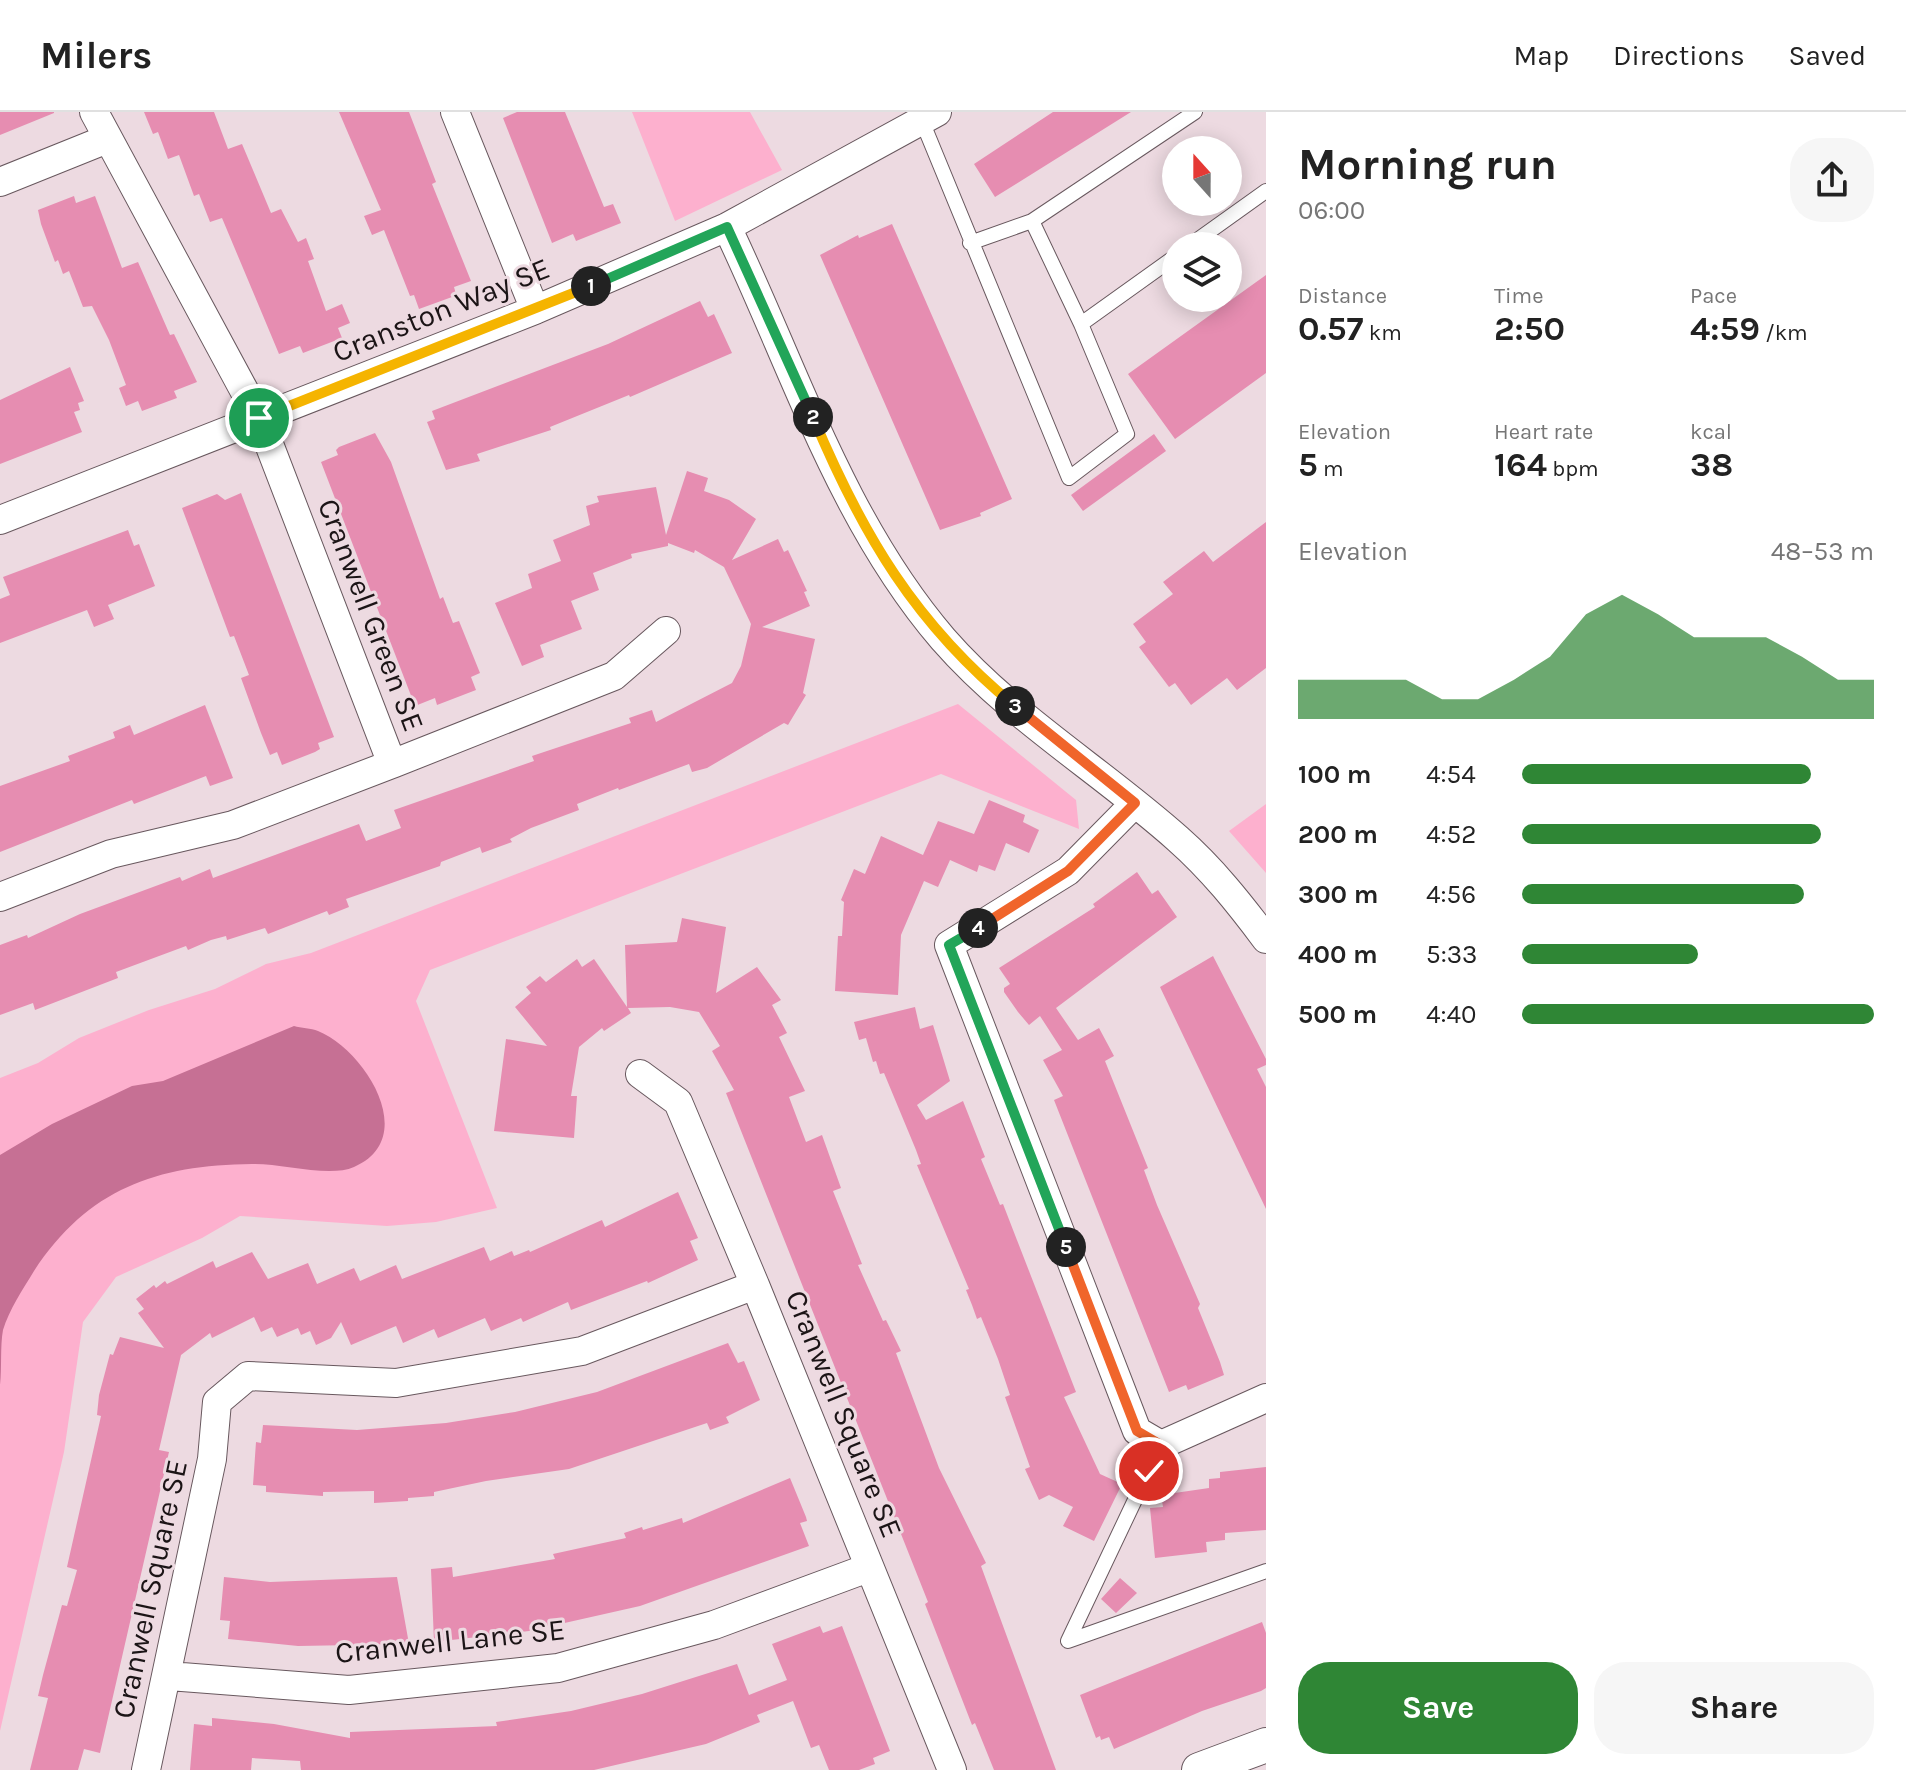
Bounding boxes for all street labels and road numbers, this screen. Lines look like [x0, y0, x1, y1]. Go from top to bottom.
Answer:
street label: Cranston Way SE [327, 250, 555, 370]
street label: Cranwell Green SE [310, 494, 432, 736]
street label: Cranwell Square SE [778, 1285, 910, 1543]
street label: Cranwell Square SE [105, 1456, 195, 1722]
street label: Cranwell Lane SE [333, 1611, 567, 1671]

